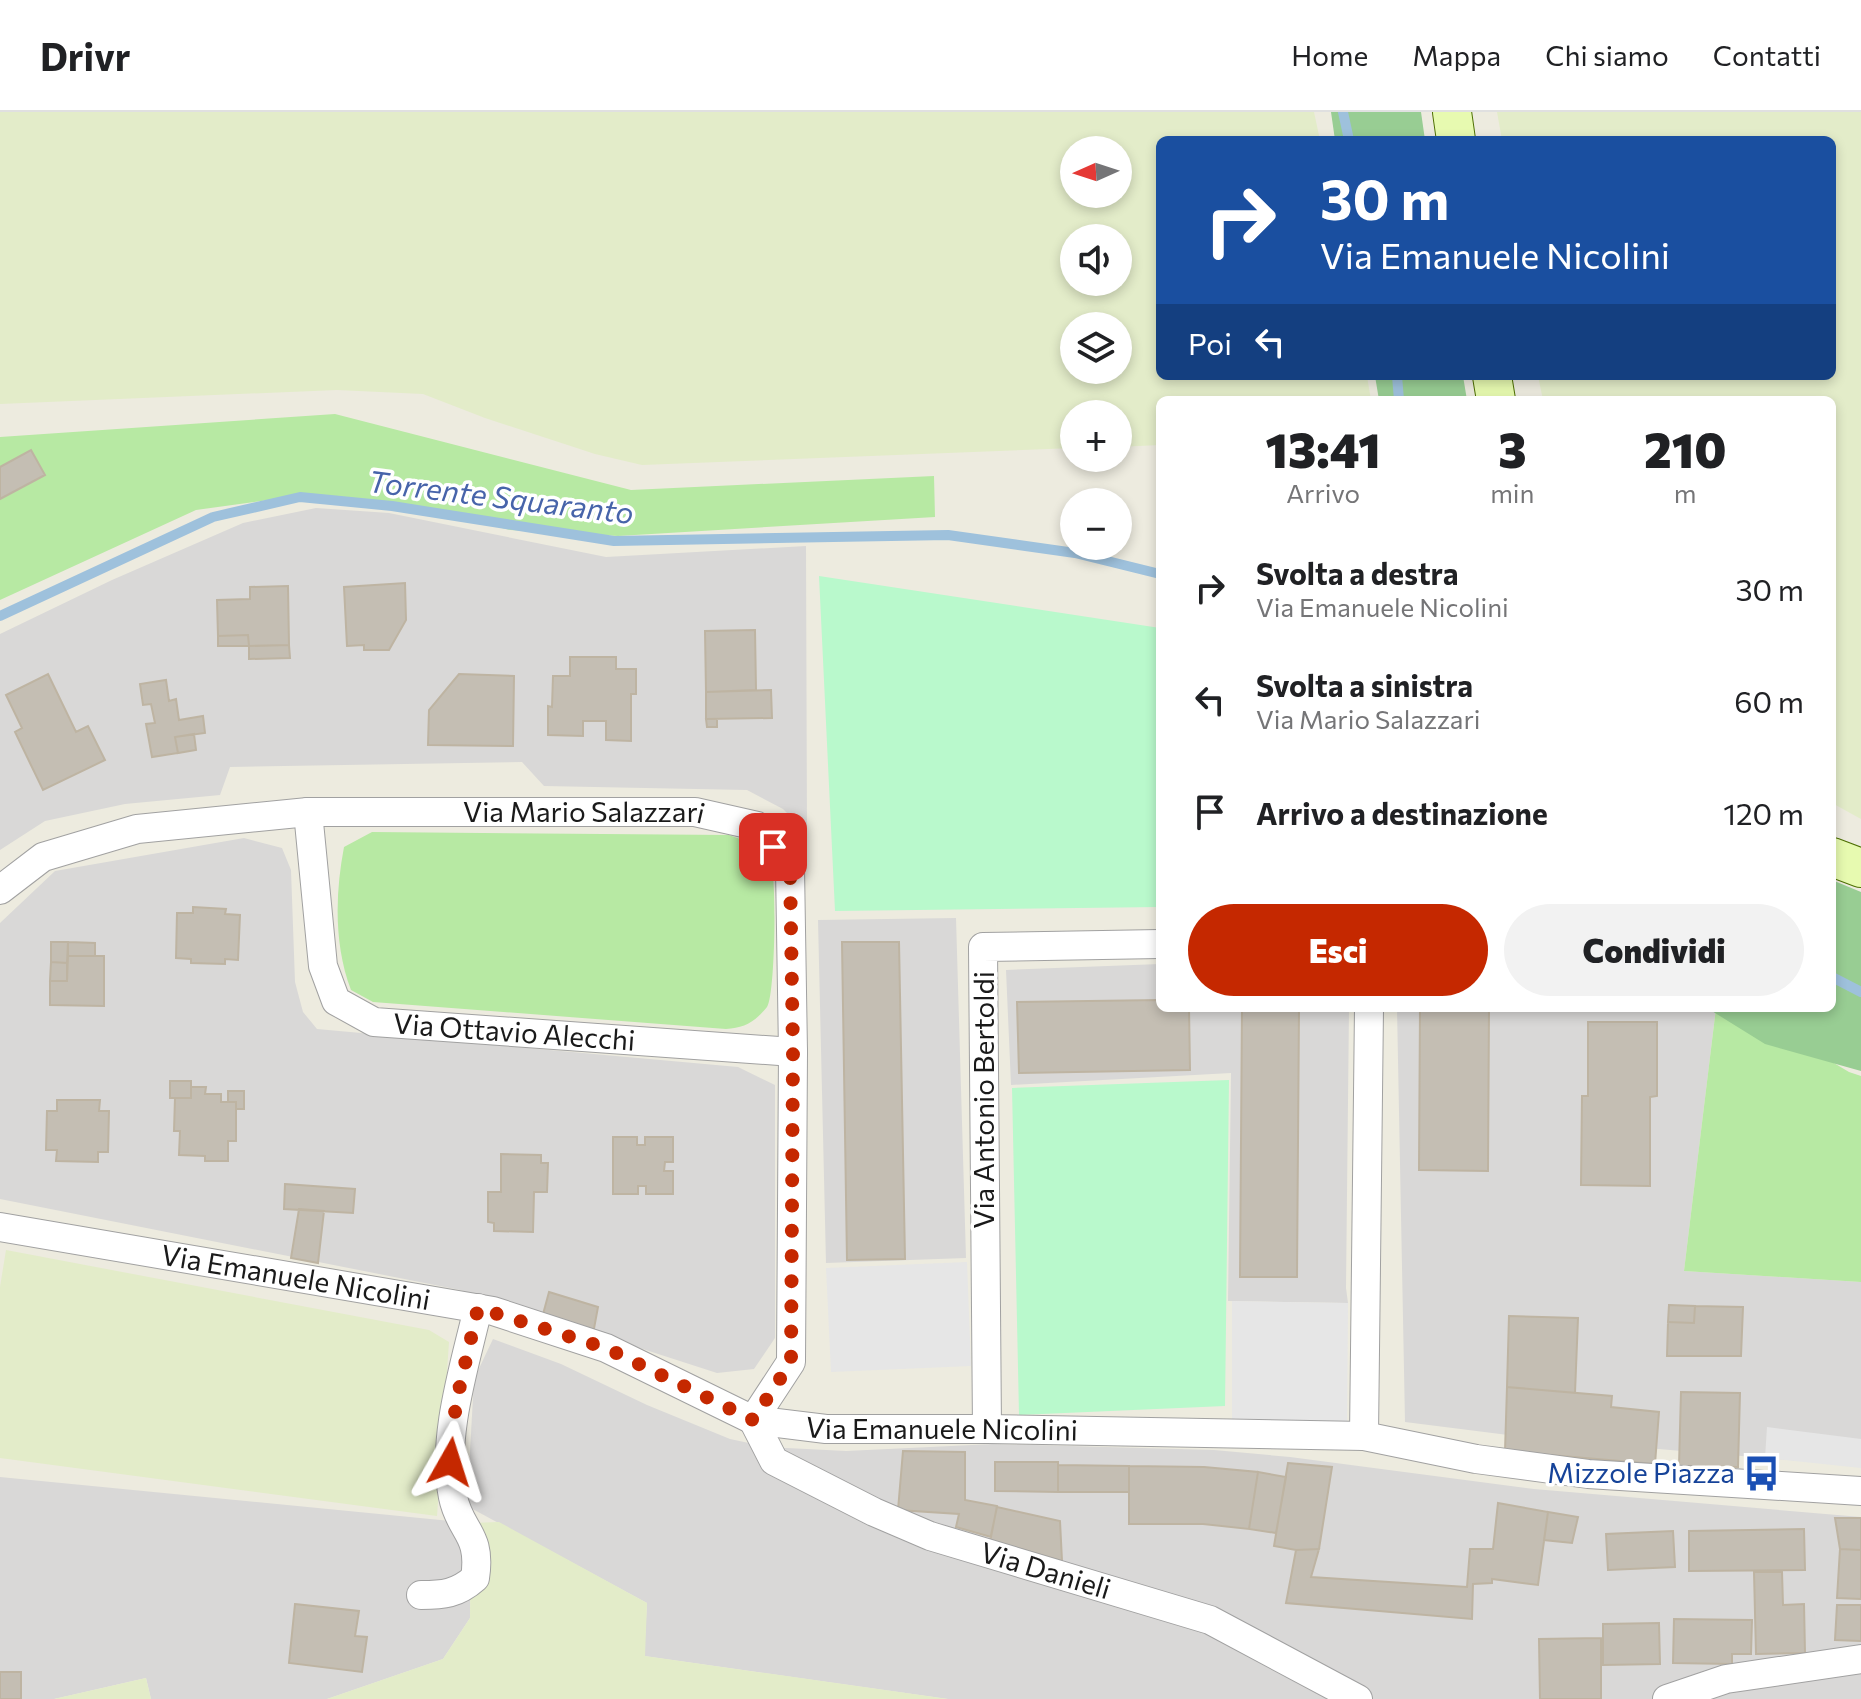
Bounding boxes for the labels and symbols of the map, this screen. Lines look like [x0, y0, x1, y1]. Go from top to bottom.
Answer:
north arrow [1060, 136, 1132, 208]
water label: Torrente Squaranto [366, 461, 636, 530]
street label: Via Mario Salazzari [463, 794, 709, 830]
pin [739, 813, 807, 881]
street label: Via Antonio Bertoldi [966, 971, 1000, 1229]
street label: Via Ottavio Alecchi [392, 1005, 636, 1057]
street label: Via Emanuele Nicolini [159, 1237, 433, 1316]
street label: Via Emanuele Nicolini [804, 1409, 1078, 1447]
position arrow [408, 1420, 492, 1504]
bus stop icon: Mizzole Piazza [1742, 1454, 1780, 1492]
place label: Mizzole Piazza [1547, 1455, 1735, 1489]
street label: Via Danieli [977, 1534, 1115, 1605]

